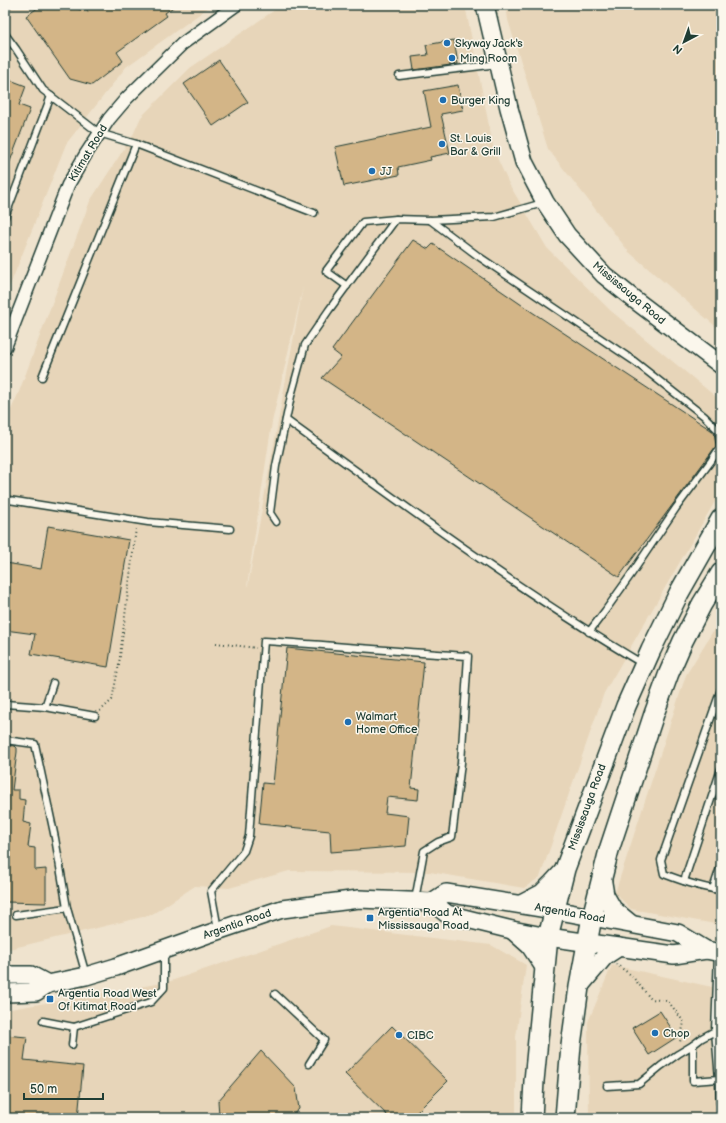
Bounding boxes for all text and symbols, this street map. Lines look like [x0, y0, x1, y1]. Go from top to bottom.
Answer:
north arrow [664, 22, 704, 62]
place label: Skyway Jack's [455, 37, 523, 50]
marker: Skyway Jack's [442, 38, 452, 48]
text: N [670, 42, 685, 57]
place label: Ming Room [460, 52, 517, 65]
marker: Ming Room [447, 53, 457, 63]
place label: Burger King [451, 94, 510, 107]
marker: Burger King [438, 95, 448, 105]
street label: Kitimat Road [66, 122, 110, 184]
place label: St. Louis Bar & Grill [450, 132, 501, 158]
marker: St. Louis Bar & Grill [437, 139, 447, 149]
place label: JJ [380, 165, 392, 178]
marker: JJ [367, 166, 377, 176]
street label: Mississauga Road [590, 259, 668, 327]
place label: Walmart Home Office [356, 710, 418, 736]
marker: Walmart Home Office [343, 717, 353, 727]
street label: Mississauga Road [565, 762, 609, 852]
street label: Argentia Road [534, 900, 606, 926]
street label: Argentia Road [201, 906, 273, 942]
place label: Argentia Road At Mississauga Road [378, 906, 469, 932]
marker: Argentia Road At Mississauga Road [365, 913, 375, 923]
place label: Argentia Road West Of Kitimat Road [58, 987, 157, 1013]
marker: Argentia Road West Of Kitimat Road [45, 994, 55, 1004]
place label: Chop [663, 1027, 690, 1040]
marker: Chop [650, 1028, 660, 1038]
place label: CIBC [407, 1029, 434, 1042]
marker: CIBC [394, 1030, 404, 1040]
scale bar [24, 1075, 103, 1101]
text: 50 m [30, 1082, 57, 1097]

